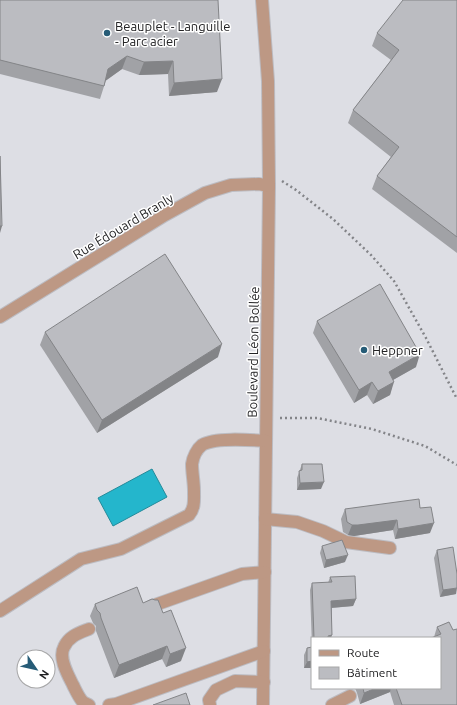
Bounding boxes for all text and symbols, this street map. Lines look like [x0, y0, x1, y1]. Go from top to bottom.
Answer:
place label: Beauplet - Languille - Parc acier [115, 19, 230, 48]
marker: Beauplet - Languille - Parc acier [102, 28, 112, 38]
street label: Rue Édouard Branly [70, 190, 176, 262]
street label: Boulevard Léon Bollée [245, 286, 261, 418]
place label: Heppner [372, 343, 423, 357]
marker: Heppner [359, 345, 369, 355]
legend [311, 637, 441, 689]
text: Route [347, 646, 380, 659]
north arrow [16, 649, 56, 689]
text: Bâtiment [347, 666, 397, 679]
text: N [37, 668, 52, 681]

